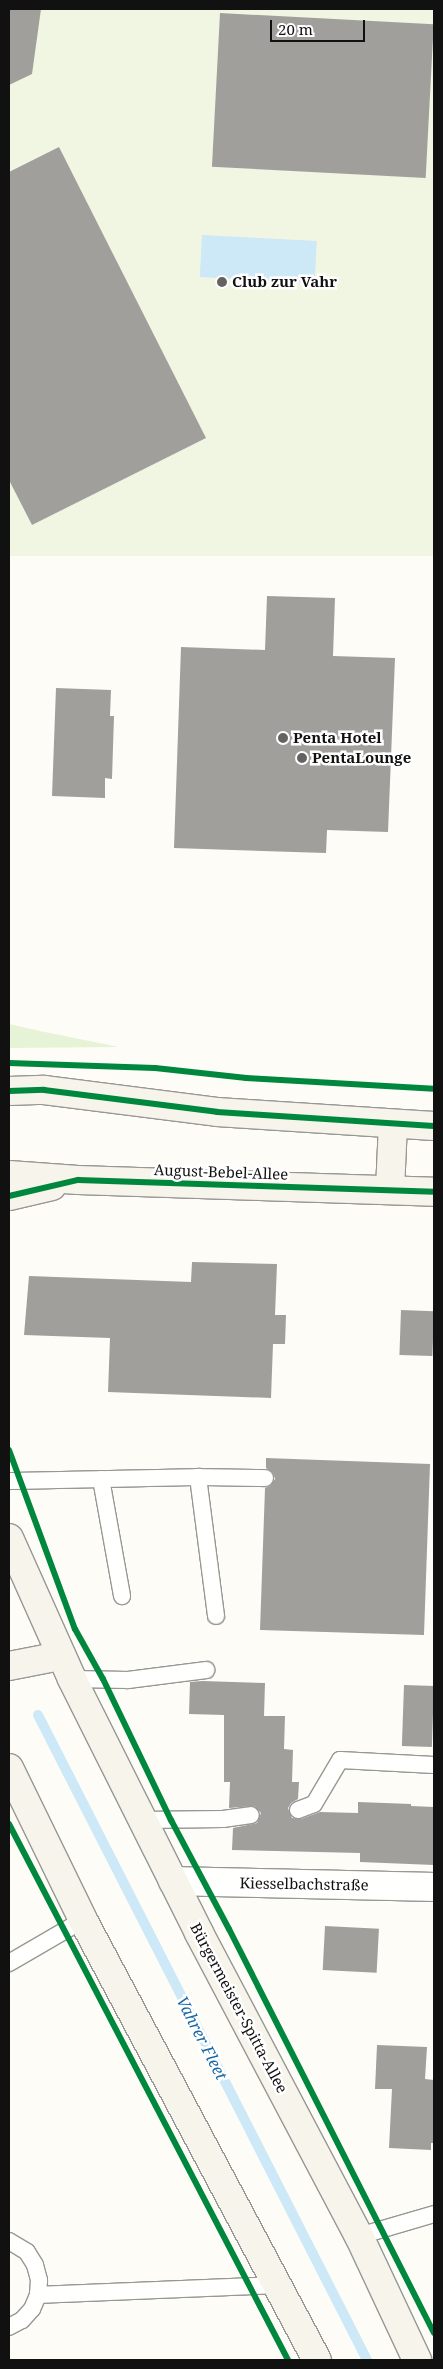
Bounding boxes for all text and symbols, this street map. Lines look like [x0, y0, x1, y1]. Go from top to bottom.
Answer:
scale bar [273, 10, 368, 42]
text: 20 m [278, 19, 313, 39]
place label: Club zur Vahr [232, 273, 337, 291]
marker: Club zur Vahr [216, 276, 228, 288]
place label: Penta Hotel [293, 729, 382, 747]
marker: Penta Hotel [277, 732, 289, 744]
place label: PentaLounge [312, 749, 411, 767]
marker: PentaLounge [296, 752, 308, 764]
street label: August-Bebel-Allee [154, 1161, 288, 1183]
street label: Kiesselbachstraße [239, 1874, 369, 1894]
street label: Bürgermeister-Spitta-Allee [186, 1920, 292, 2096]
water label: Vahrer Fleet [173, 1993, 231, 2083]

